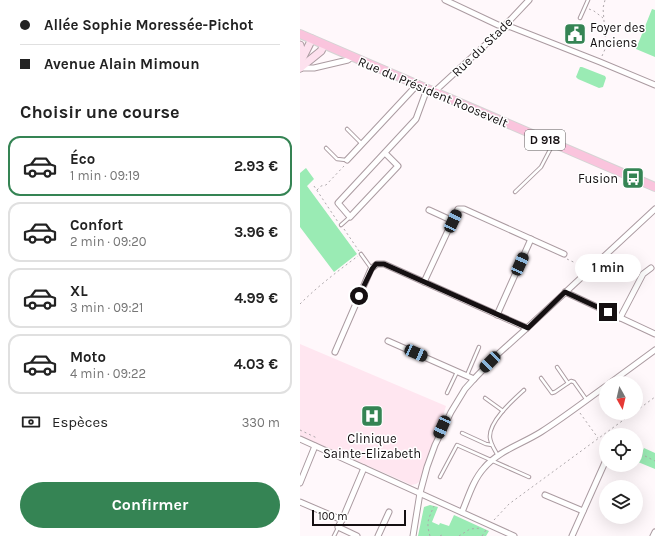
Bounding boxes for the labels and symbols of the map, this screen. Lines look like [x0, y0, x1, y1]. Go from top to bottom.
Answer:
street label: Rue du Stade [449, 14, 516, 80]
place label: Foyer des Anciens [590, 20, 645, 50]
public building icon: Foyer des Anciens [562, 21, 588, 47]
street label: Rue du Président Roosevelt [356, 54, 510, 130]
road number: D 918 [525, 130, 565, 150]
bus stop icon: Fusion [620, 165, 646, 191]
place label: Fusion [578, 171, 618, 186]
car [442, 208, 464, 234]
car [510, 251, 530, 277]
callout: 1 min [575, 254, 641, 282]
route start [350, 287, 368, 305]
route end [599, 303, 617, 321]
car [403, 343, 429, 363]
car [477, 349, 503, 375]
north arrow [599, 376, 643, 420]
hospital icon: Clinique Sainte-Elizabeth [359, 403, 385, 429]
car [432, 414, 452, 440]
place label: Clinique Sainte-Elizabeth [323, 431, 421, 461]
scale bar [312, 508, 406, 527]

